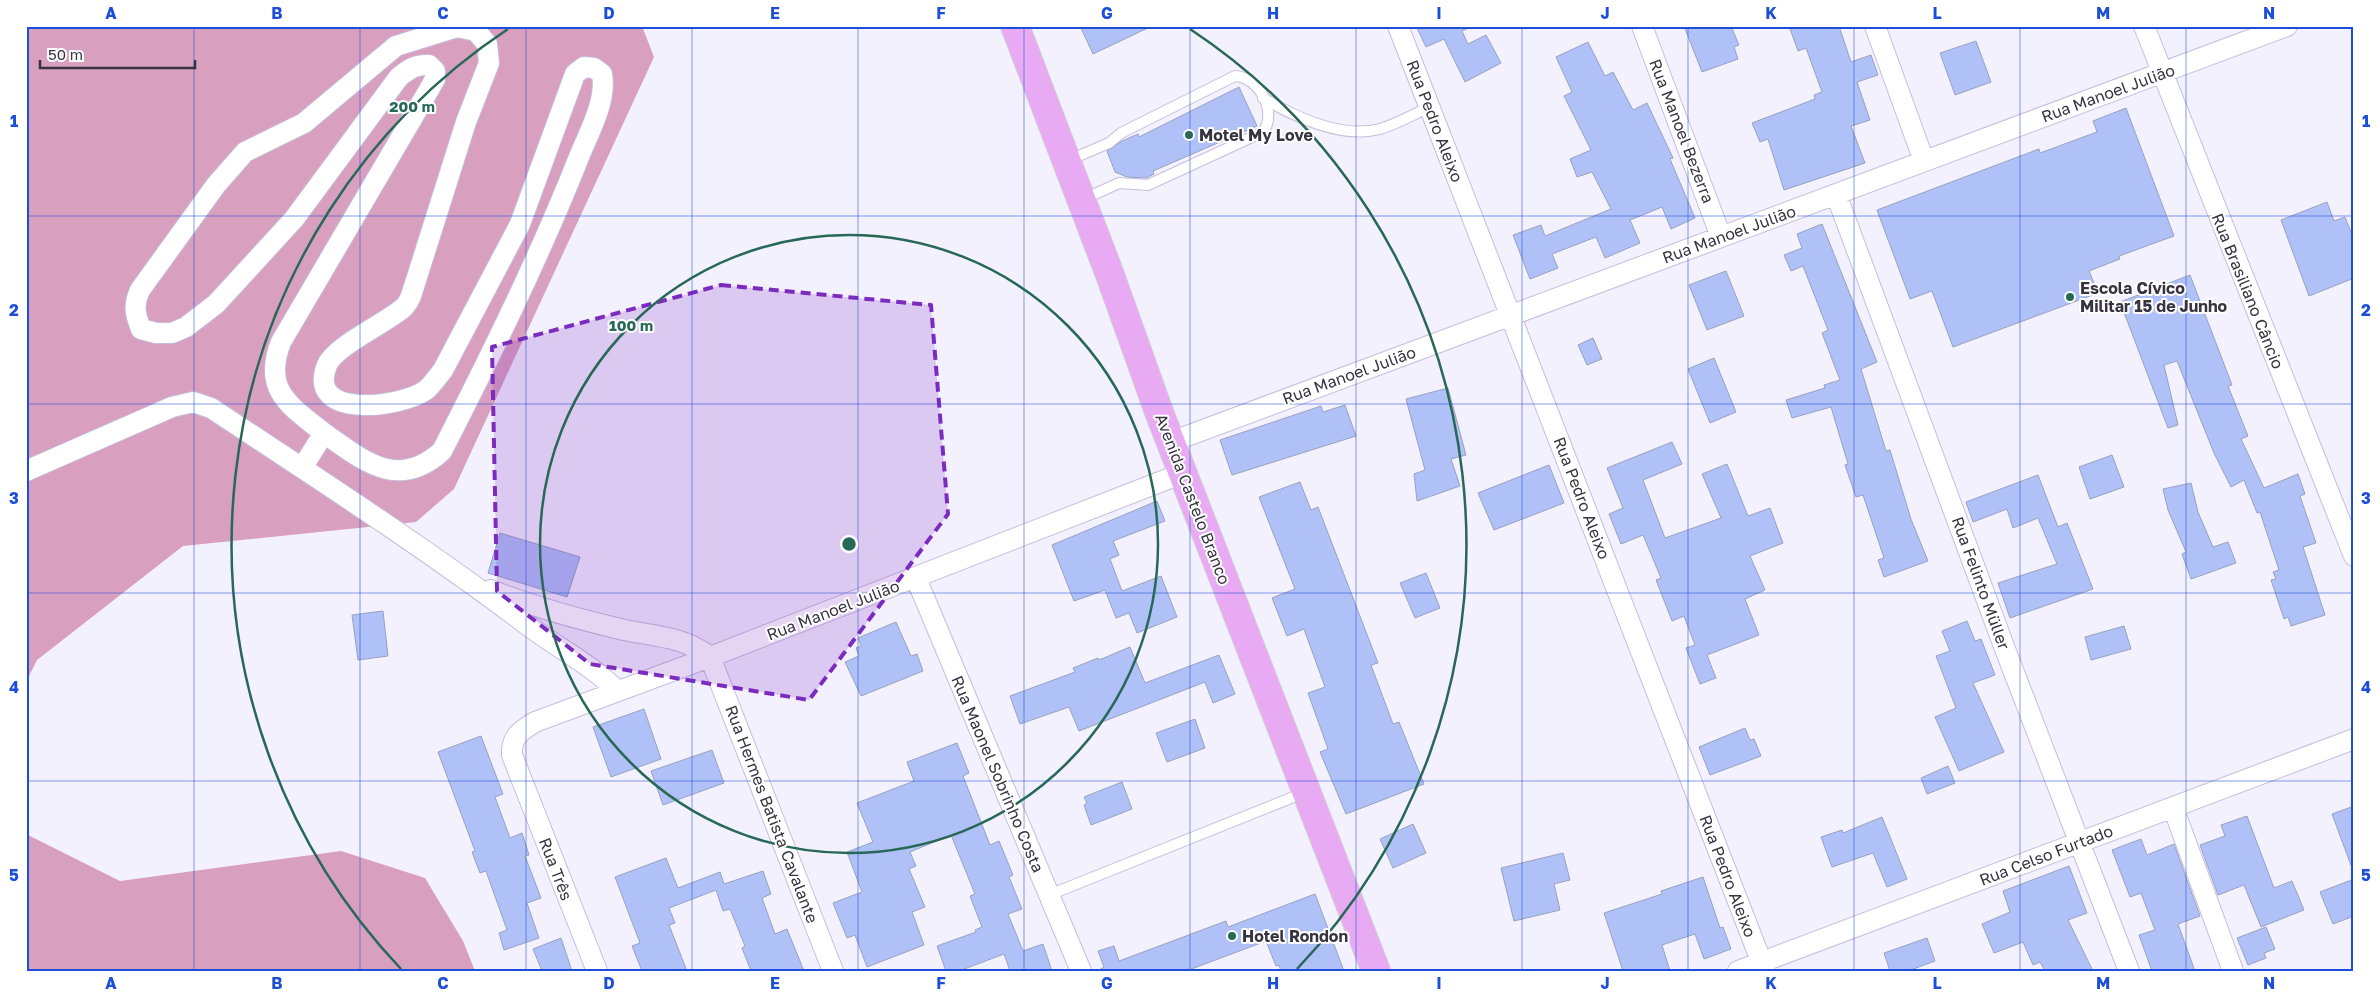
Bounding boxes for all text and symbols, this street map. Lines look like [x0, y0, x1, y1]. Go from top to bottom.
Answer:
text: A [105, 3, 117, 23]
text: B [271, 3, 283, 23]
text: C [437, 3, 449, 23]
text: D [603, 3, 615, 23]
text: E [770, 3, 780, 23]
text: F [936, 3, 946, 23]
text: G [1101, 3, 1113, 23]
text: H [1267, 3, 1279, 23]
text: I [1436, 3, 1442, 23]
text: J [1600, 3, 1610, 23]
text: K [1765, 3, 1777, 23]
text: L [1932, 3, 1942, 23]
text: M [2096, 3, 2110, 23]
text: N [2263, 3, 2275, 23]
scale bar [40, 38, 195, 70]
text: 50 m [48, 45, 83, 63]
street label: Rua Manoel Bezerra [1645, 56, 1719, 206]
street label: Rua Pedro Aleixo [1402, 57, 1468, 185]
street label: Rua Manoel Julião [2039, 60, 2177, 126]
text: 200 m [389, 97, 435, 115]
text: 1 [10, 111, 18, 131]
text: 1 [2362, 111, 2370, 131]
place label: Motel My Love [1199, 125, 1313, 145]
marker: Motel My Love [1183, 129, 1195, 141]
street label: Rua Manoel Julião [1660, 201, 1798, 267]
street label: Rua Brasiliano Câncio [2208, 210, 2288, 372]
place label: Escola Cívico Militar 15 de Junho [2080, 278, 2228, 316]
marker: Escola Cívico Militar 15 de Junho [2064, 291, 2076, 303]
text: 2 [9, 300, 19, 320]
text: 2 [2361, 300, 2371, 320]
text: 100 m [609, 316, 653, 334]
street label: Rua Manoel Julião [1280, 342, 1418, 408]
street label: Avenida Castelo Branco [1151, 411, 1235, 587]
street label: Rua Pedro Aleixo [1549, 434, 1615, 562]
text: 3 [9, 488, 19, 508]
text: 3 [2361, 488, 2371, 508]
street label: Rua Felinto Müller [1948, 514, 2014, 652]
centre of rings [840, 535, 858, 553]
street label: Rua Manoel Julião [764, 575, 902, 645]
street label: Rua Maonel Sobrinho Costa [947, 673, 1049, 875]
text: 4 [9, 677, 19, 697]
text: 4 [2361, 677, 2371, 697]
street label: Rua Hermes Batista Cavalante [721, 702, 823, 926]
street label: Rua Pedro Aleixo [1695, 812, 1761, 940]
street label: Rua Celso Furtado [1976, 820, 2116, 890]
street label: Rua Três [535, 835, 577, 903]
text: 5 [9, 865, 19, 885]
text: 5 [2361, 865, 2371, 885]
place label: Hotel Rondon [1242, 926, 1348, 946]
marker: Hotel Rondon [1226, 930, 1238, 942]
text: A [105, 973, 117, 993]
text: B [271, 973, 283, 993]
text: C [437, 973, 449, 993]
text: D [603, 973, 615, 993]
text: E [770, 973, 780, 993]
text: F [936, 973, 946, 993]
text: G [1101, 973, 1113, 993]
text: H [1267, 973, 1279, 993]
text: I [1436, 973, 1442, 993]
text: J [1600, 973, 1610, 993]
text: K [1765, 973, 1777, 993]
text: L [1932, 973, 1942, 993]
text: M [2096, 973, 2110, 993]
text: N [2263, 973, 2275, 993]

